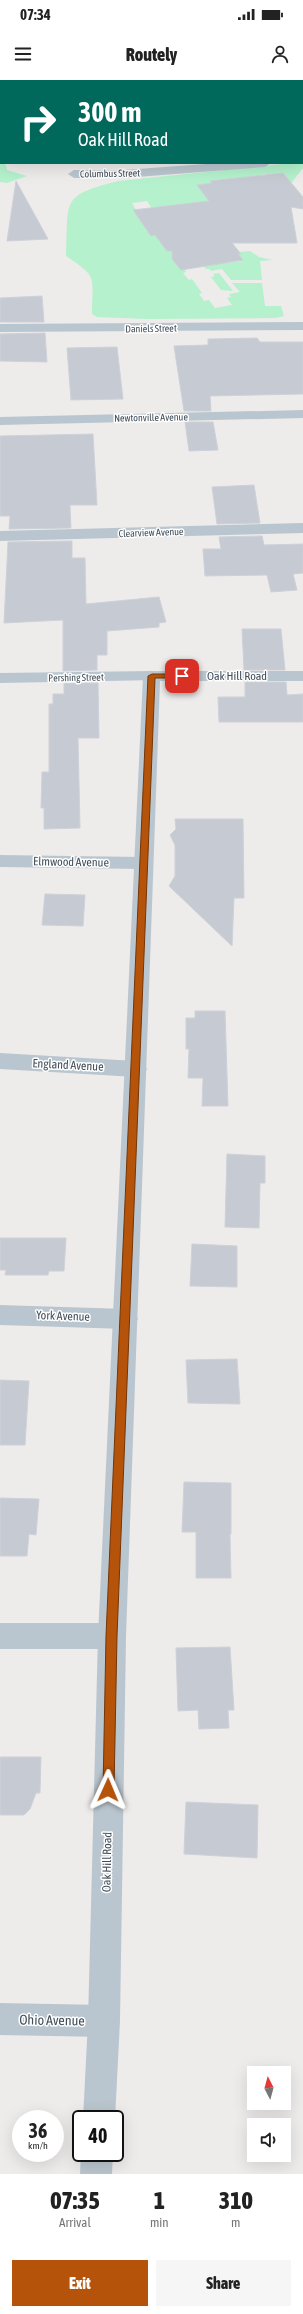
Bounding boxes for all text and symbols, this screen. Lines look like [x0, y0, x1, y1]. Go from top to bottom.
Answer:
text: 07:34 [20, 6, 51, 23]
icon: menu [12, 43, 34, 65]
icon: person [269, 43, 291, 65]
text: Routely [126, 44, 177, 65]
icon: right [12, 96, 64, 148]
text: 300 m [78, 96, 141, 128]
text: Oak Hill Road [78, 129, 168, 150]
street label: Columbus Street [80, 167, 140, 180]
street label: Daniels Street [125, 323, 177, 334]
street label: Newtonville Avenue [114, 411, 188, 424]
street label: Clearview Avenue [118, 526, 184, 539]
pin [165, 659, 199, 693]
icon: arrive [171, 665, 193, 687]
street label: Oak Hill Road [207, 669, 267, 683]
street label: Pershing Street [48, 672, 104, 683]
street label: Elmwood Avenue [33, 854, 109, 870]
street label: England Avenue [32, 1056, 104, 1074]
street label: York Avenue [36, 1308, 90, 1324]
position arrow [87, 1769, 129, 1811]
street label: Oak Hill Road [99, 1832, 115, 1892]
street label: Ohio Avenue [19, 2011, 85, 2029]
north arrow [247, 2066, 291, 2110]
map controls [247, 2066, 291, 2162]
speed limit sign: 40 [72, 2110, 124, 2162]
button: sound [247, 2118, 291, 2162]
text: 36 [29, 2119, 47, 2142]
text: km/h [28, 2140, 48, 2151]
text: 07:35 [50, 2187, 100, 2214]
text: 1 [154, 2187, 165, 2214]
text: 310 [219, 2187, 253, 2214]
text: Arrival [59, 2215, 91, 2230]
text: min [150, 2215, 169, 2230]
text: m [231, 2215, 240, 2230]
button: Exit [12, 2260, 148, 2306]
button: Share [156, 2260, 291, 2306]

